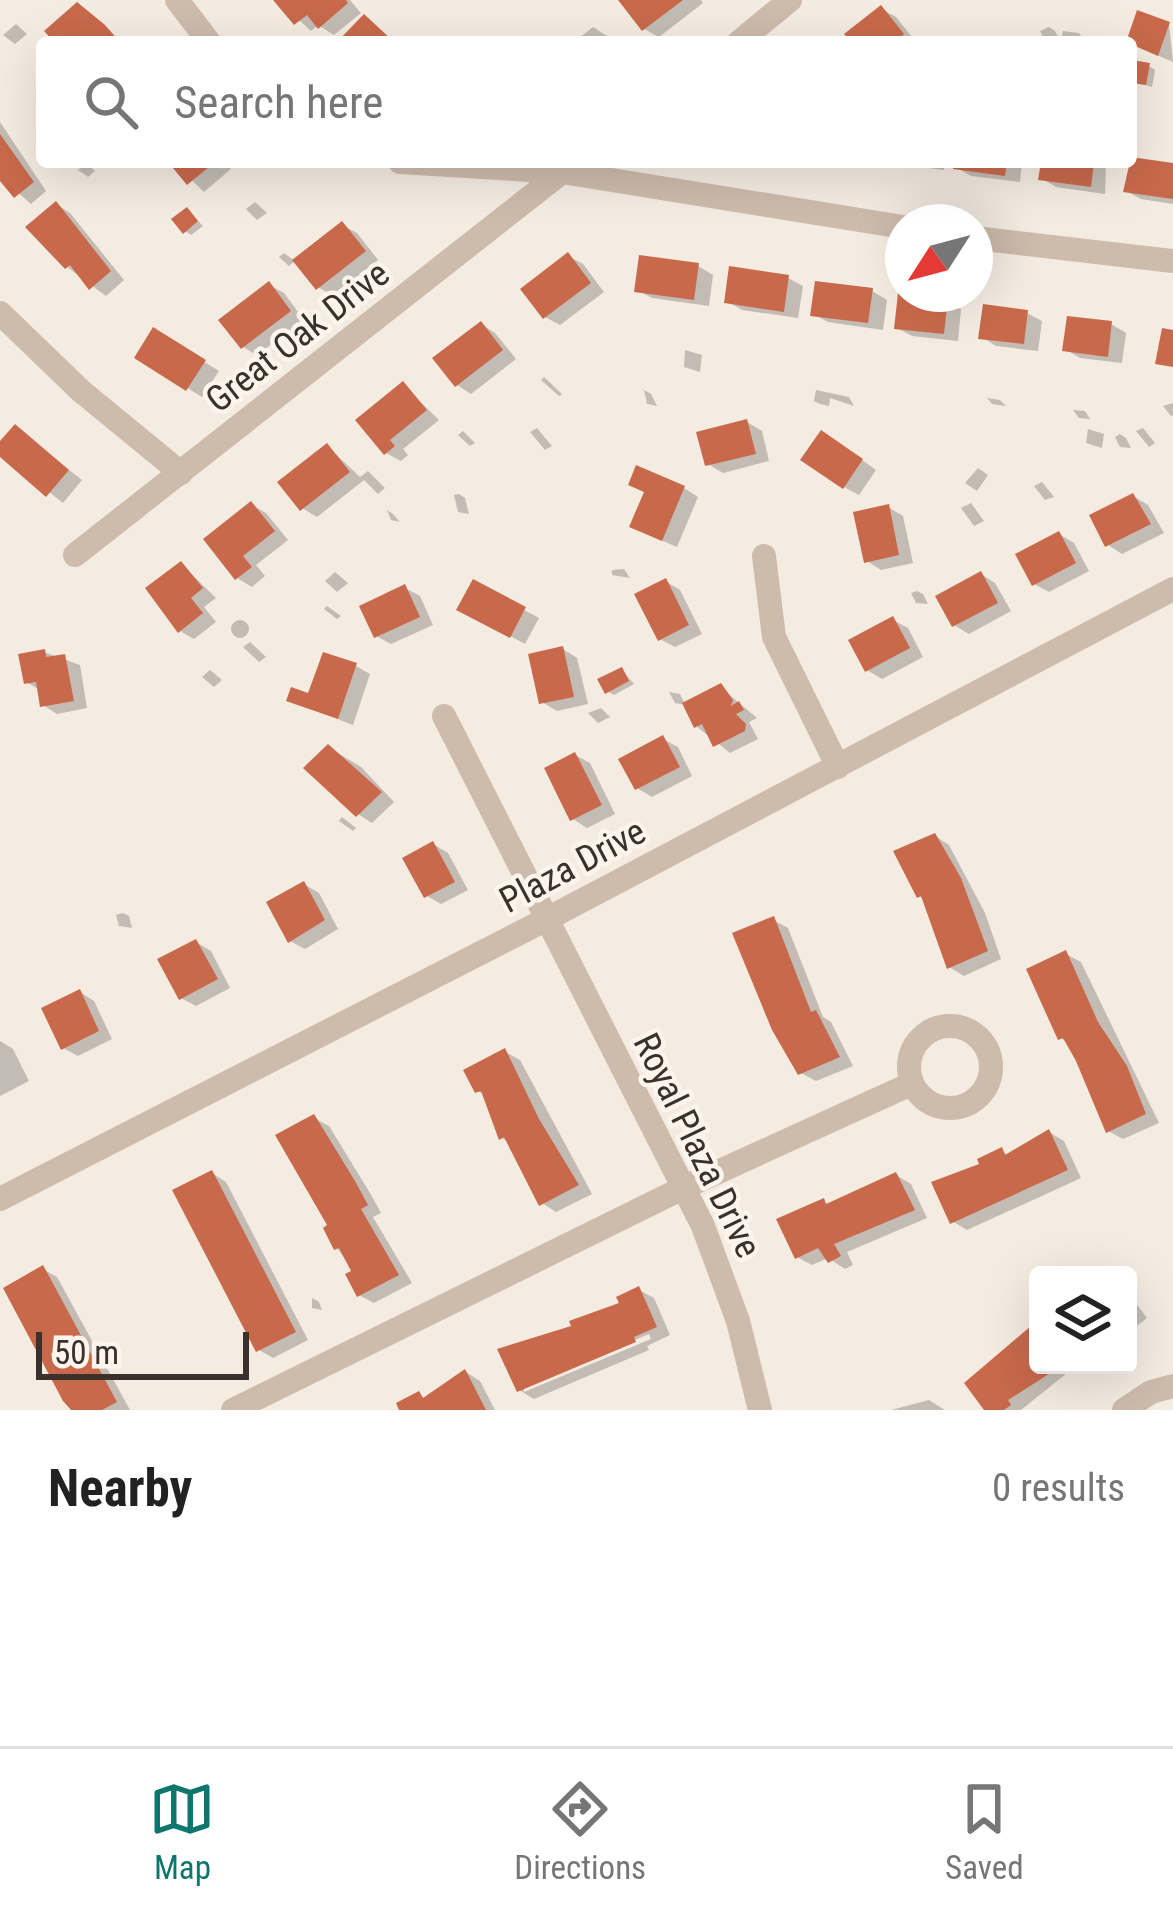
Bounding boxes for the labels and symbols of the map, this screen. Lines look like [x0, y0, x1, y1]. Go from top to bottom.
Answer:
north arrow [885, 204, 993, 312]
street label: Great Oak Drive [198, 252, 397, 421]
street label: Plaza Drive [493, 810, 652, 922]
street label: Royal Plaza Drive [625, 1027, 769, 1264]
scale bar [36, 1326, 249, 1379]

